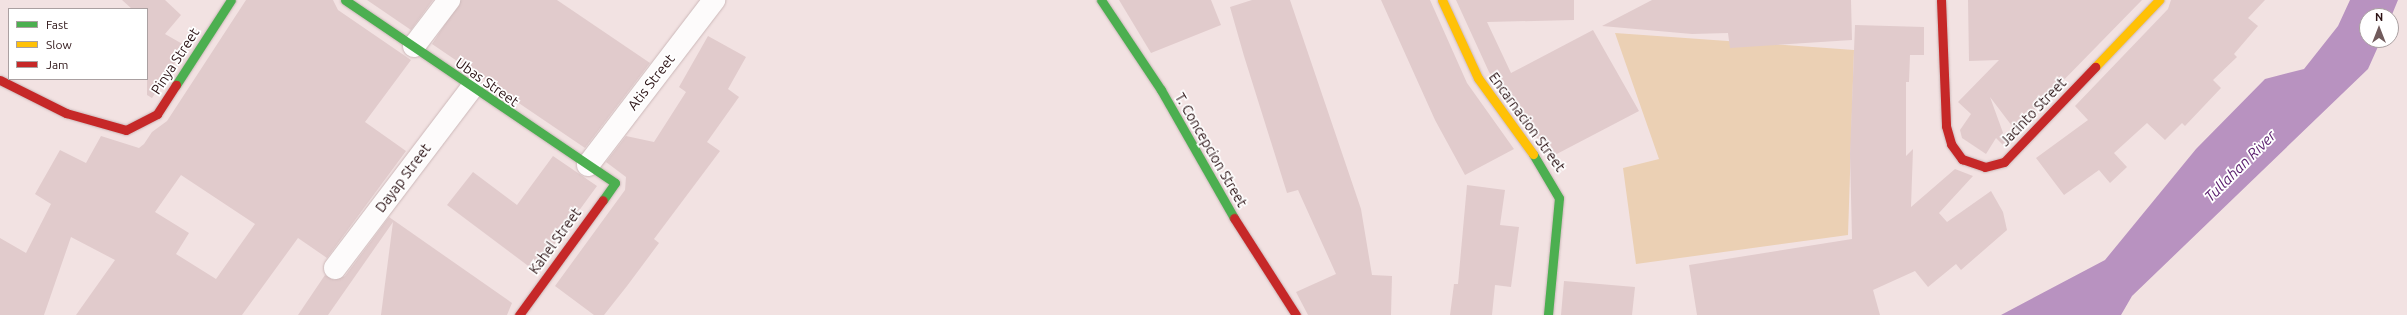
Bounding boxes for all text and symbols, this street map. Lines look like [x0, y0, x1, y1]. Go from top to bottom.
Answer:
legend [8, 8, 148, 80]
north arrow [2359, 8, 2399, 48]
text: N [2375, 11, 2383, 23]
text: Fast [46, 18, 68, 31]
street label: Pinya Street [147, 25, 203, 97]
text: Slow [46, 38, 72, 51]
street label: Atis Street [624, 51, 678, 113]
street label: Ubas Street [452, 54, 522, 110]
text: Jam [46, 58, 68, 71]
street label: Encarnacion Street [1485, 69, 1569, 175]
street label: Jacinto Street [1996, 75, 2070, 149]
street label: T. Concepcion Street [1171, 90, 1251, 210]
water label: Tullahan River [2201, 127, 2279, 205]
street label: Dayap Street [372, 140, 434, 216]
street label: Kahel Street [525, 205, 585, 277]

